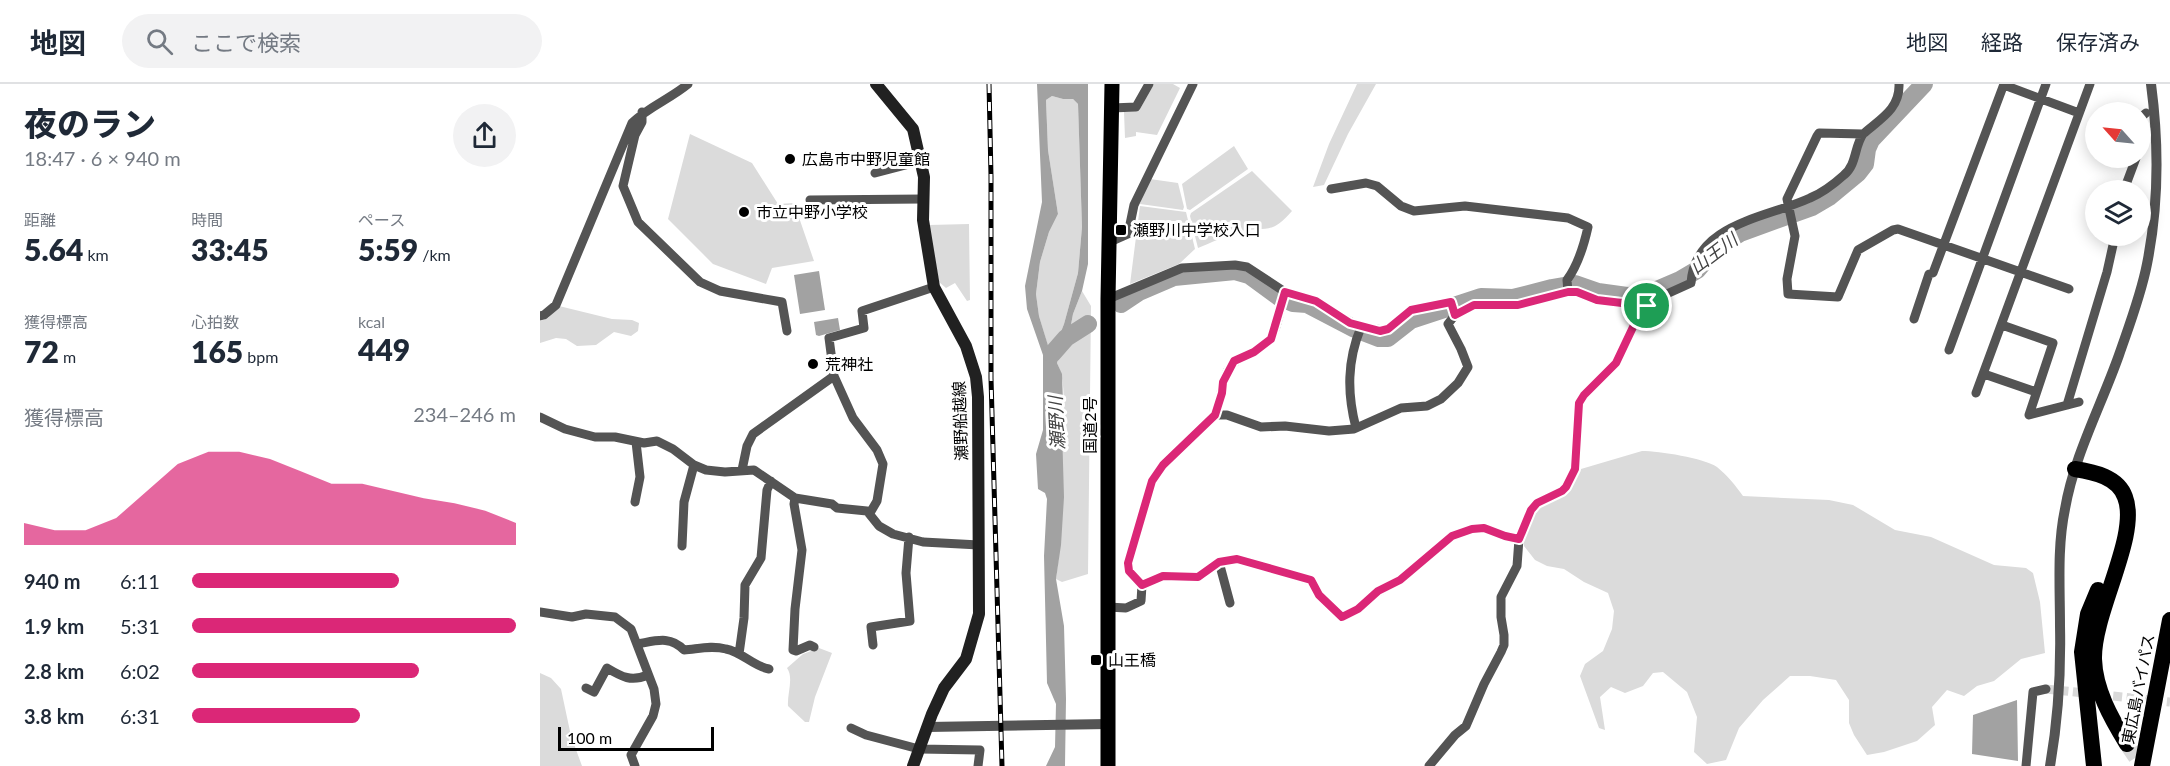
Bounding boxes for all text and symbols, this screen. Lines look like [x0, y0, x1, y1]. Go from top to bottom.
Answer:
search box [122, 14, 542, 68]
text: 地図 [30, 25, 86, 59]
icon: search [143, 25, 176, 58]
text: ここで検索 [191, 29, 301, 56]
text: 地図 [1906, 29, 1948, 54]
text: 経路 [1981, 29, 2023, 54]
text: 保存済み [2056, 29, 2140, 54]
north arrow [2085, 102, 2151, 168]
map controls [2085, 102, 2151, 246]
text: 夜のラン [24, 103, 156, 143]
button: share [453, 104, 516, 167]
text: 18:47 · 6 × 940 m [24, 146, 181, 170]
place label: 広島市中野児童館 [802, 149, 930, 168]
marker: 広島市中野児童館 [783, 152, 797, 166]
button: layers [2085, 180, 2151, 246]
place label: 市立中野小学校 [756, 202, 868, 221]
marker: 市立中野小学校 [737, 205, 751, 219]
text: 距離 [24, 210, 56, 229]
text: 時間 [191, 210, 223, 229]
text: ペース [358, 210, 405, 229]
place label: 瀬野川中学校入口 [1133, 220, 1261, 239]
marker: 瀬野川中学校入口 [1114, 223, 1128, 237]
water label: 山王川 [1685, 227, 1743, 278]
text: 5.64 [24, 231, 83, 267]
text: 33:45 [191, 231, 269, 267]
text: 5:59 [358, 231, 418, 267]
text: km [83, 245, 109, 264]
text: /km [418, 245, 451, 264]
pin [1621, 280, 1672, 331]
icon: arrive [1630, 289, 1663, 322]
text: 獲得標高 [24, 312, 88, 331]
text: 心拍数 [191, 312, 239, 331]
text: kcal [358, 312, 385, 331]
text: 449 [358, 331, 410, 367]
text: 72 [24, 333, 59, 369]
text: 165 [191, 333, 243, 369]
text: m [59, 347, 76, 366]
text: bpm [243, 347, 278, 366]
place label: 荒神社 [825, 354, 873, 373]
marker: 荒神社 [806, 357, 820, 371]
street label: 瀬野船越線 [949, 381, 970, 461]
water label: 瀬野川 [1043, 394, 1068, 451]
street label: 国道2号 [1080, 396, 1099, 454]
text: 234–246 m [413, 402, 516, 426]
text: 獲得標高 [24, 405, 104, 429]
text: 940 m [24, 569, 80, 593]
text: 6:11 [120, 569, 160, 593]
text: 1.9 km [24, 614, 84, 638]
text: 5:31 [120, 614, 160, 638]
street label: 東広島バイパス [2118, 632, 2157, 746]
place label: 山王橋 [1108, 650, 1156, 669]
marker: 山王橋 [1089, 653, 1103, 667]
text: 2.8 km [24, 659, 84, 683]
text: 6:02 [120, 659, 160, 683]
text: 3.8 km [24, 704, 84, 728]
text: 6:31 [120, 704, 160, 728]
scale bar [558, 724, 714, 752]
text: 100 m [567, 728, 612, 747]

